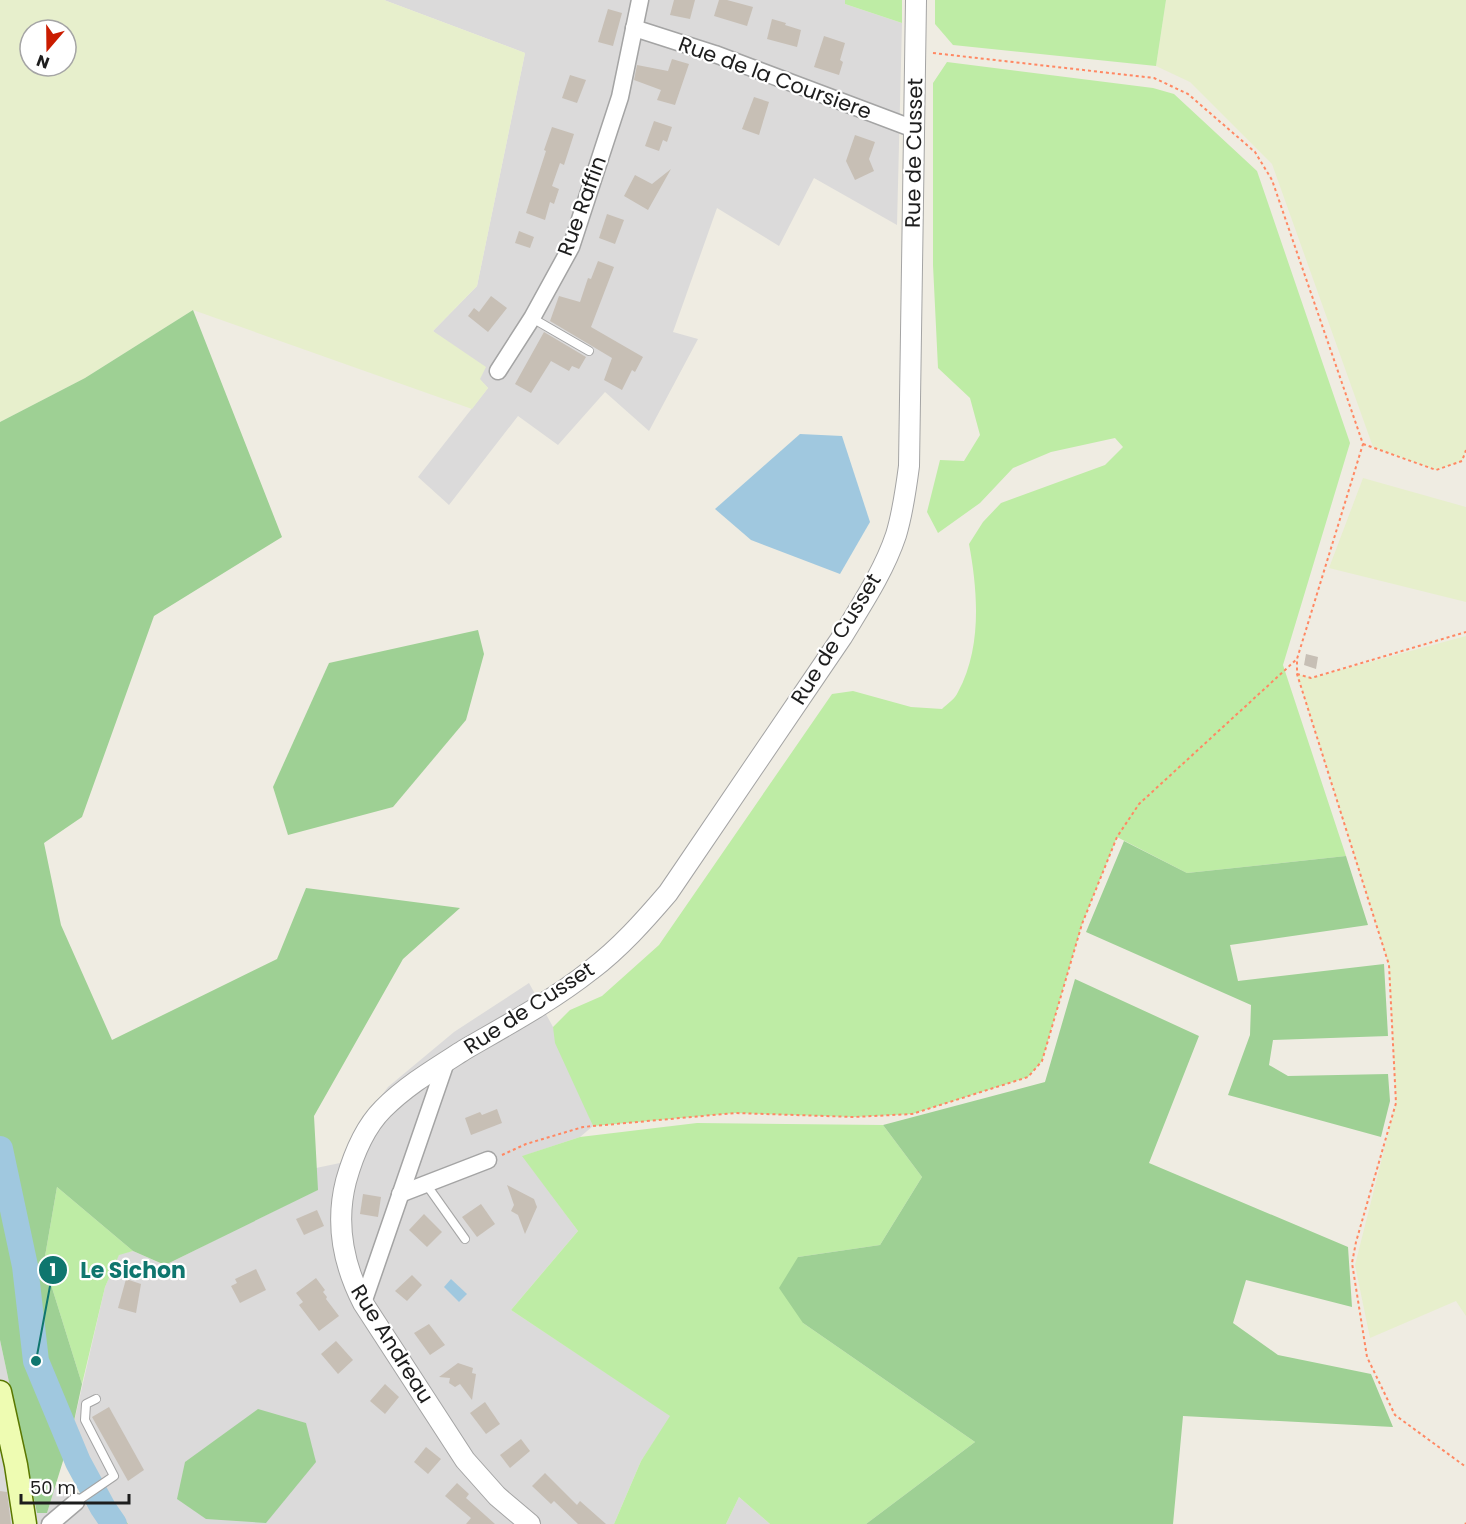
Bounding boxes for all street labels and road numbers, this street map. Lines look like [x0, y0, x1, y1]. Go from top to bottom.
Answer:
street label: Rue de la Coursiere [675, 29, 876, 126]
street label: Rue de Cusset [898, 78, 929, 228]
street label: Rue Raffin [550, 152, 613, 260]
street label: Rue de Cusset [784, 567, 888, 710]
street label: Rue de Cusset [458, 955, 599, 1061]
street label: Rue Andreau [344, 1279, 441, 1409]

